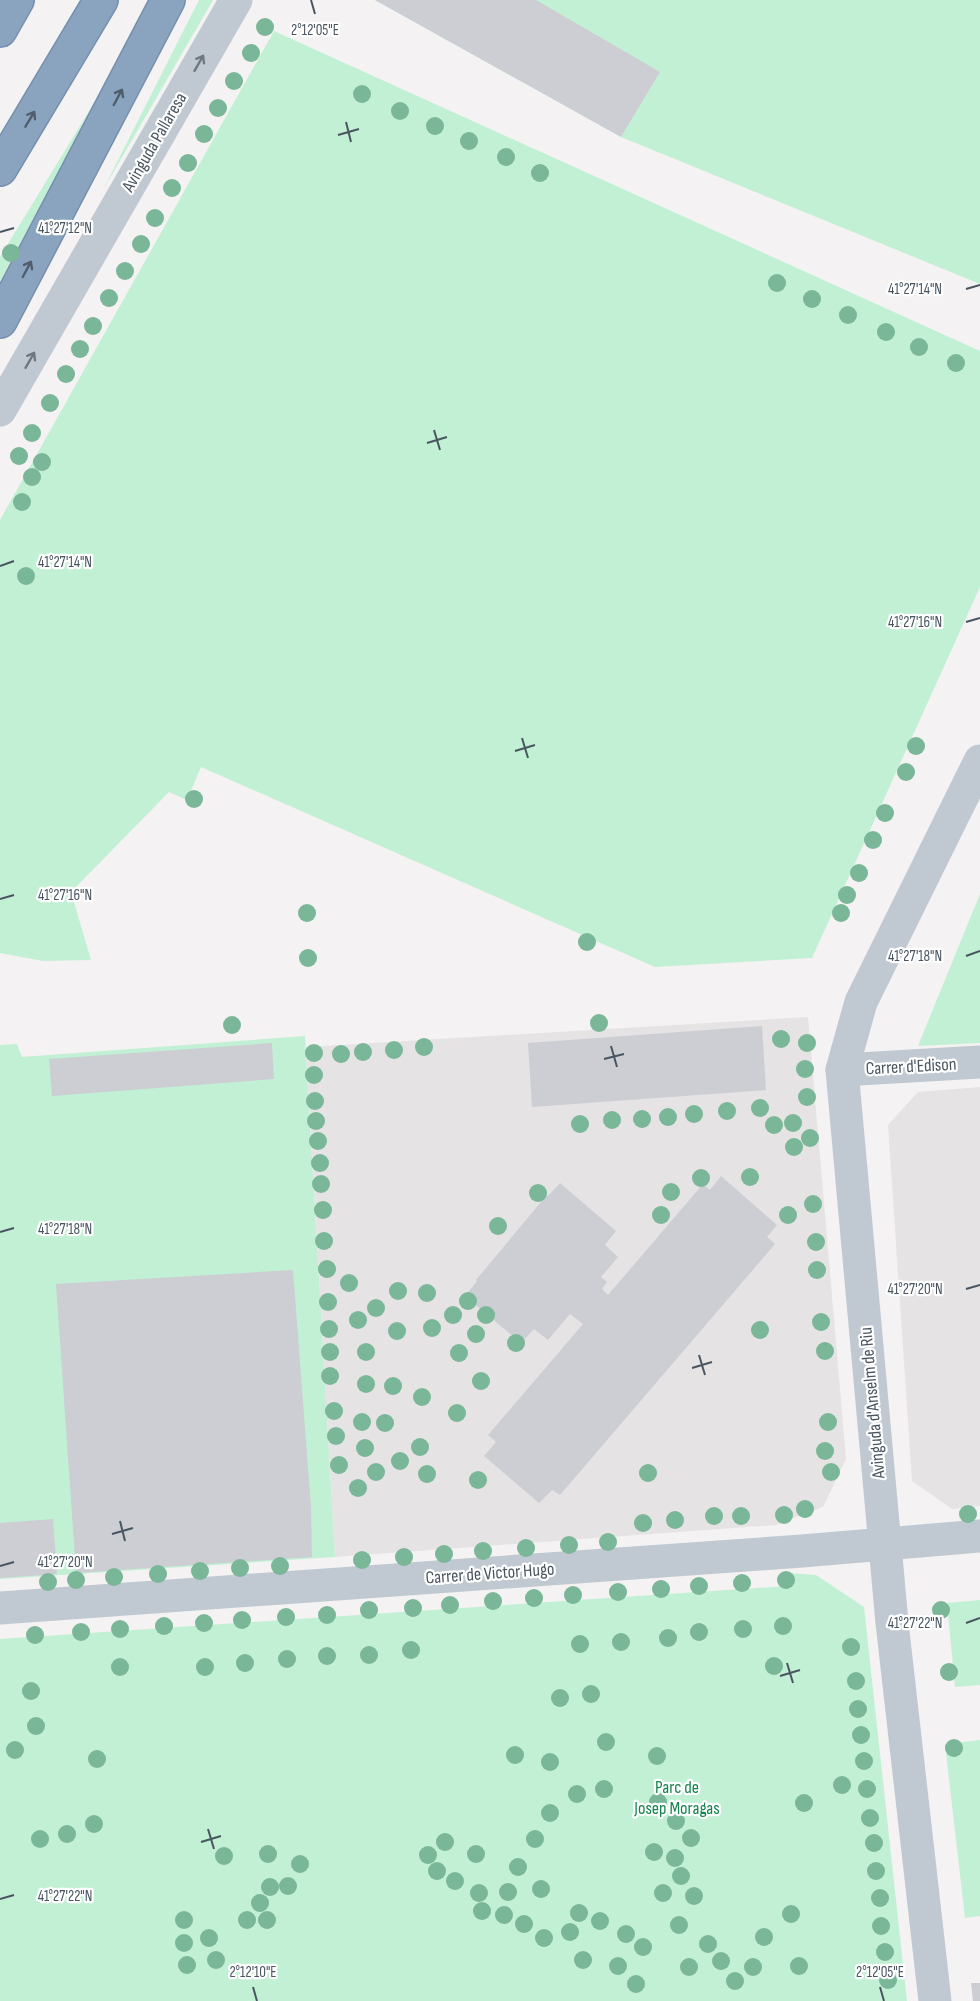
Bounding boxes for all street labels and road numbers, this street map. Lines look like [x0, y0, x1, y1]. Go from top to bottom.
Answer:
street label: Avinguda Pallaresa [117, 89, 191, 196]
street label: Carrer d'Edison [865, 1054, 957, 1079]
street label: Avinguda d'Anselm de Riu [855, 1326, 890, 1481]
street label: Carrer de Victor Hugo [425, 1559, 555, 1588]

